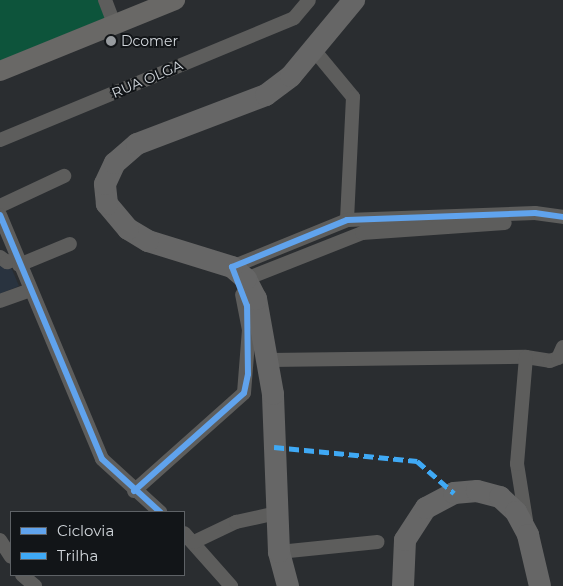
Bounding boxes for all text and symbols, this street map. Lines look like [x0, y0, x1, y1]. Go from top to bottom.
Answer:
place label: Dcomer [121, 33, 178, 49]
marker: Dcomer [105, 35, 117, 47]
street label: RUA OLGA [109, 57, 185, 101]
legend [10, 511, 185, 576]
text: Ciclovia [57, 521, 114, 540]
text: Trilha [57, 546, 98, 565]

